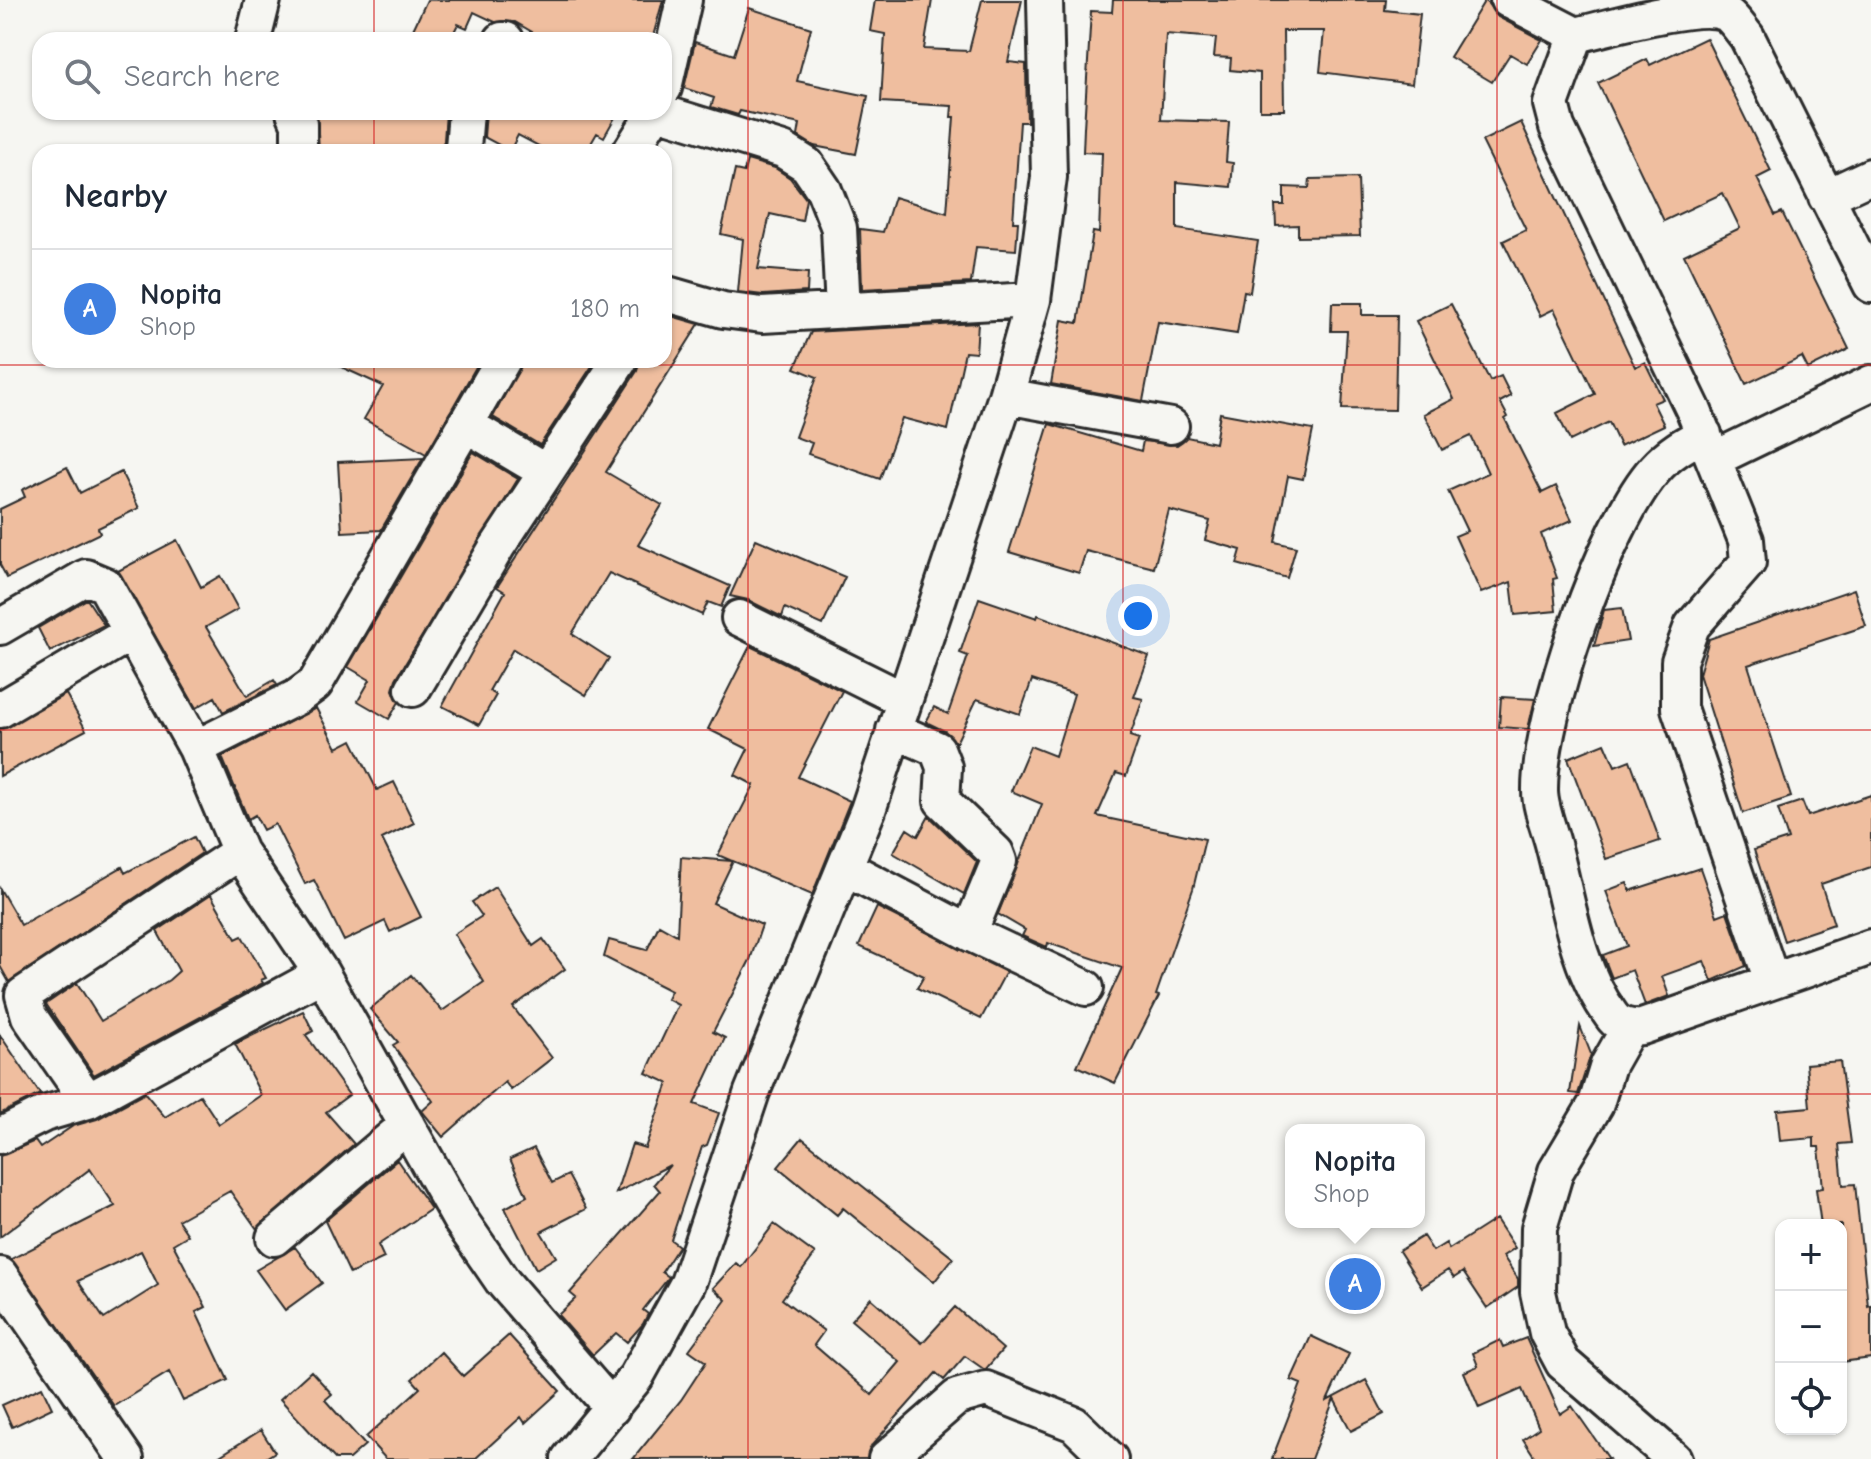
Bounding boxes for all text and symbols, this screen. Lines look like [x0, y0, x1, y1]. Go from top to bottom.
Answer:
search box [32, 32, 672, 120]
icon: search [60, 54, 104, 98]
text: Search here [124, 59, 280, 94]
text: Nearby [64, 176, 167, 216]
text: Nopita [140, 277, 222, 312]
text: A [83, 294, 97, 324]
text: 180 m [570, 294, 640, 324]
text: Shop [140, 312, 196, 342]
your location [1118, 596, 1158, 636]
popup [1285, 1124, 1425, 1228]
text: Nopita [1314, 1144, 1396, 1179]
text: Shop [1314, 1179, 1370, 1209]
map controls [1775, 1219, 1847, 1435]
button: + [1775, 1219, 1847, 1291]
pin: A [1329, 1254, 1381, 1314]
button: − [1775, 1291, 1847, 1363]
button: locate [1775, 1363, 1847, 1435]

